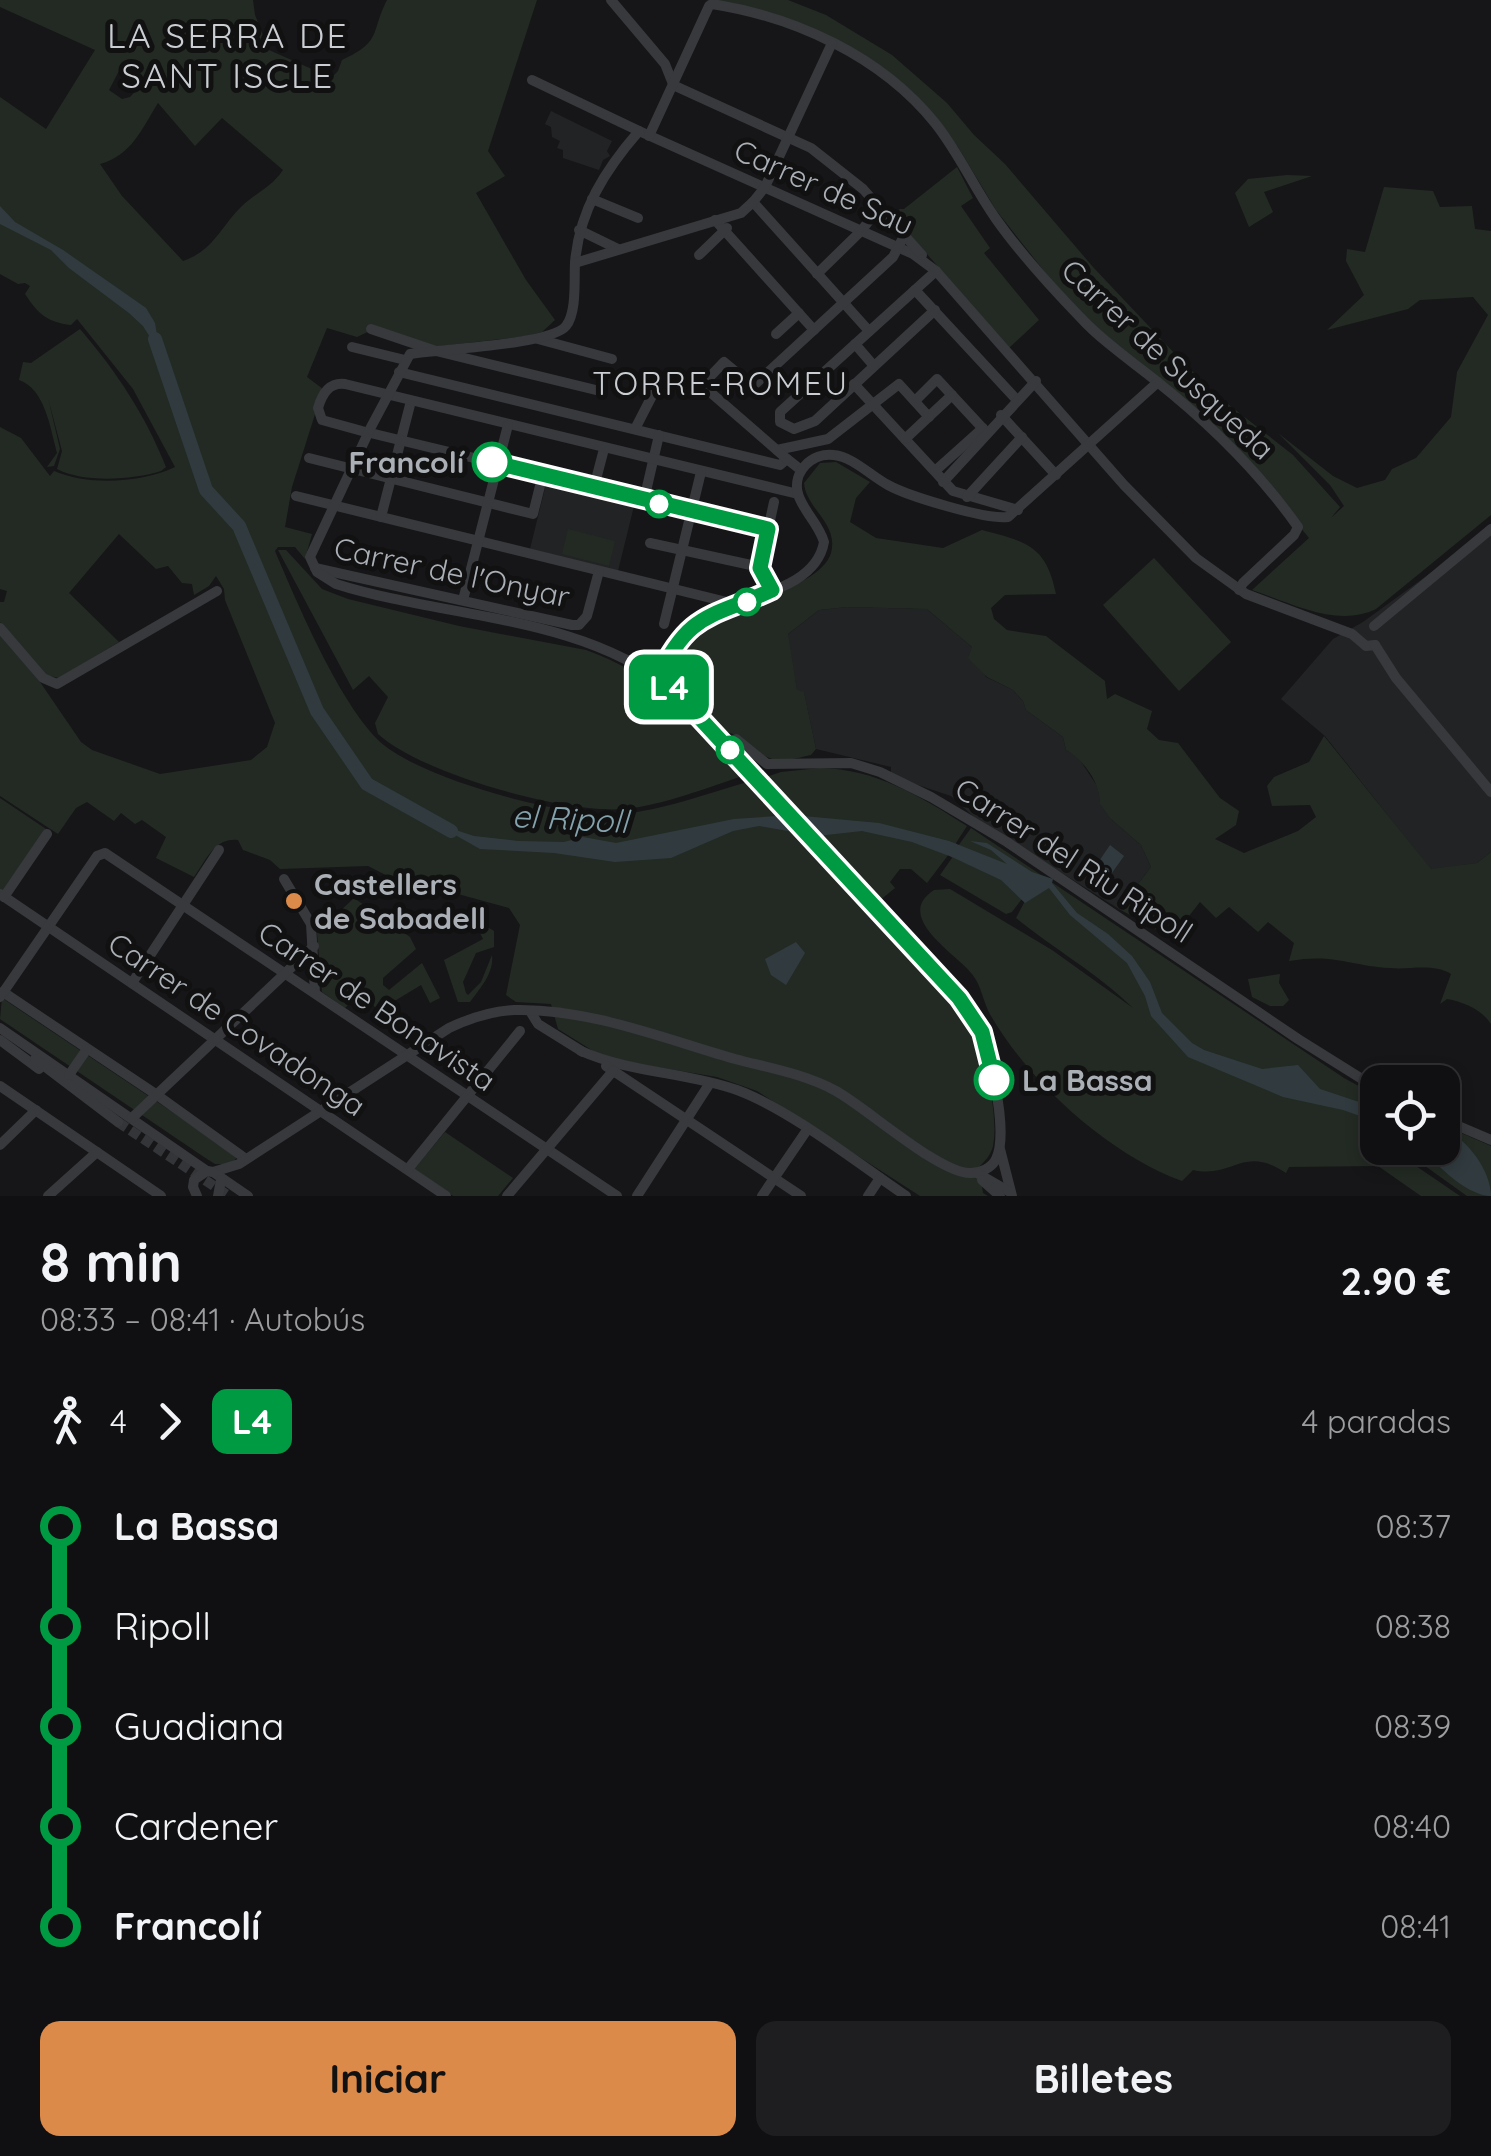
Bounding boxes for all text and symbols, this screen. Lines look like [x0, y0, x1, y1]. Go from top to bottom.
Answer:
district label: LA SERRA DE SANT ISCLE [107, 13, 349, 97]
street label: Carrer de Sau [729, 131, 919, 243]
street label: Carrer de Susqueda [1054, 251, 1282, 467]
district label: TORRE-ROMEU [592, 363, 850, 403]
place label: Francolí [349, 443, 465, 481]
marker: Francolí [473, 443, 511, 481]
unlabelled marker [646, 491, 672, 517]
street label: Carrer de l'Onyar [331, 528, 574, 616]
unlabelled marker [734, 589, 760, 615]
line badge: L4 [624, 654, 714, 720]
text: L4 [649, 665, 689, 709]
unlabelled marker [717, 737, 743, 763]
street label: Carrer del Riu Ripoll [948, 769, 1200, 951]
water label: el Ripoll [511, 795, 633, 841]
place label: Castellers de Sabadell [314, 865, 486, 937]
marker: Castellers de Sabadell [283, 890, 305, 912]
street label: Carrer de Bonavista [251, 913, 503, 1099]
street label: Carrer de Covadonga [101, 924, 373, 1124]
marker: La Bassa [975, 1061, 1013, 1099]
place label: La Bassa [1022, 1061, 1153, 1099]
map controls [1360, 1065, 1460, 1165]
button: locate [1360, 1065, 1460, 1165]
text: 8 min [40, 1227, 182, 1296]
text: 2.90 € [1341, 1257, 1451, 1305]
text: 08:33 – 08:41 · Autobús [40, 1299, 365, 1339]
icon: walk [40, 1394, 95, 1449]
icon: forward [142, 1394, 197, 1449]
text: L4 [232, 1399, 272, 1443]
text: 4 [110, 1401, 127, 1441]
text: 4 paradas [1301, 1401, 1451, 1441]
text: La Bassa [114, 1502, 279, 1550]
text: 08:37 [1376, 1506, 1451, 1546]
text: Ripoll [114, 1602, 211, 1650]
text: 08:38 [1375, 1606, 1451, 1646]
text: Guadiana [114, 1702, 284, 1750]
text: 08:39 [1374, 1706, 1451, 1746]
text: Cardener [114, 1802, 278, 1850]
text: 08:40 [1373, 1806, 1451, 1846]
text: Francolí [114, 1902, 260, 1950]
text: 08:41 [1380, 1906, 1451, 1946]
button: Iniciar [40, 2021, 736, 2136]
button: Billetes [756, 2021, 1451, 2136]

